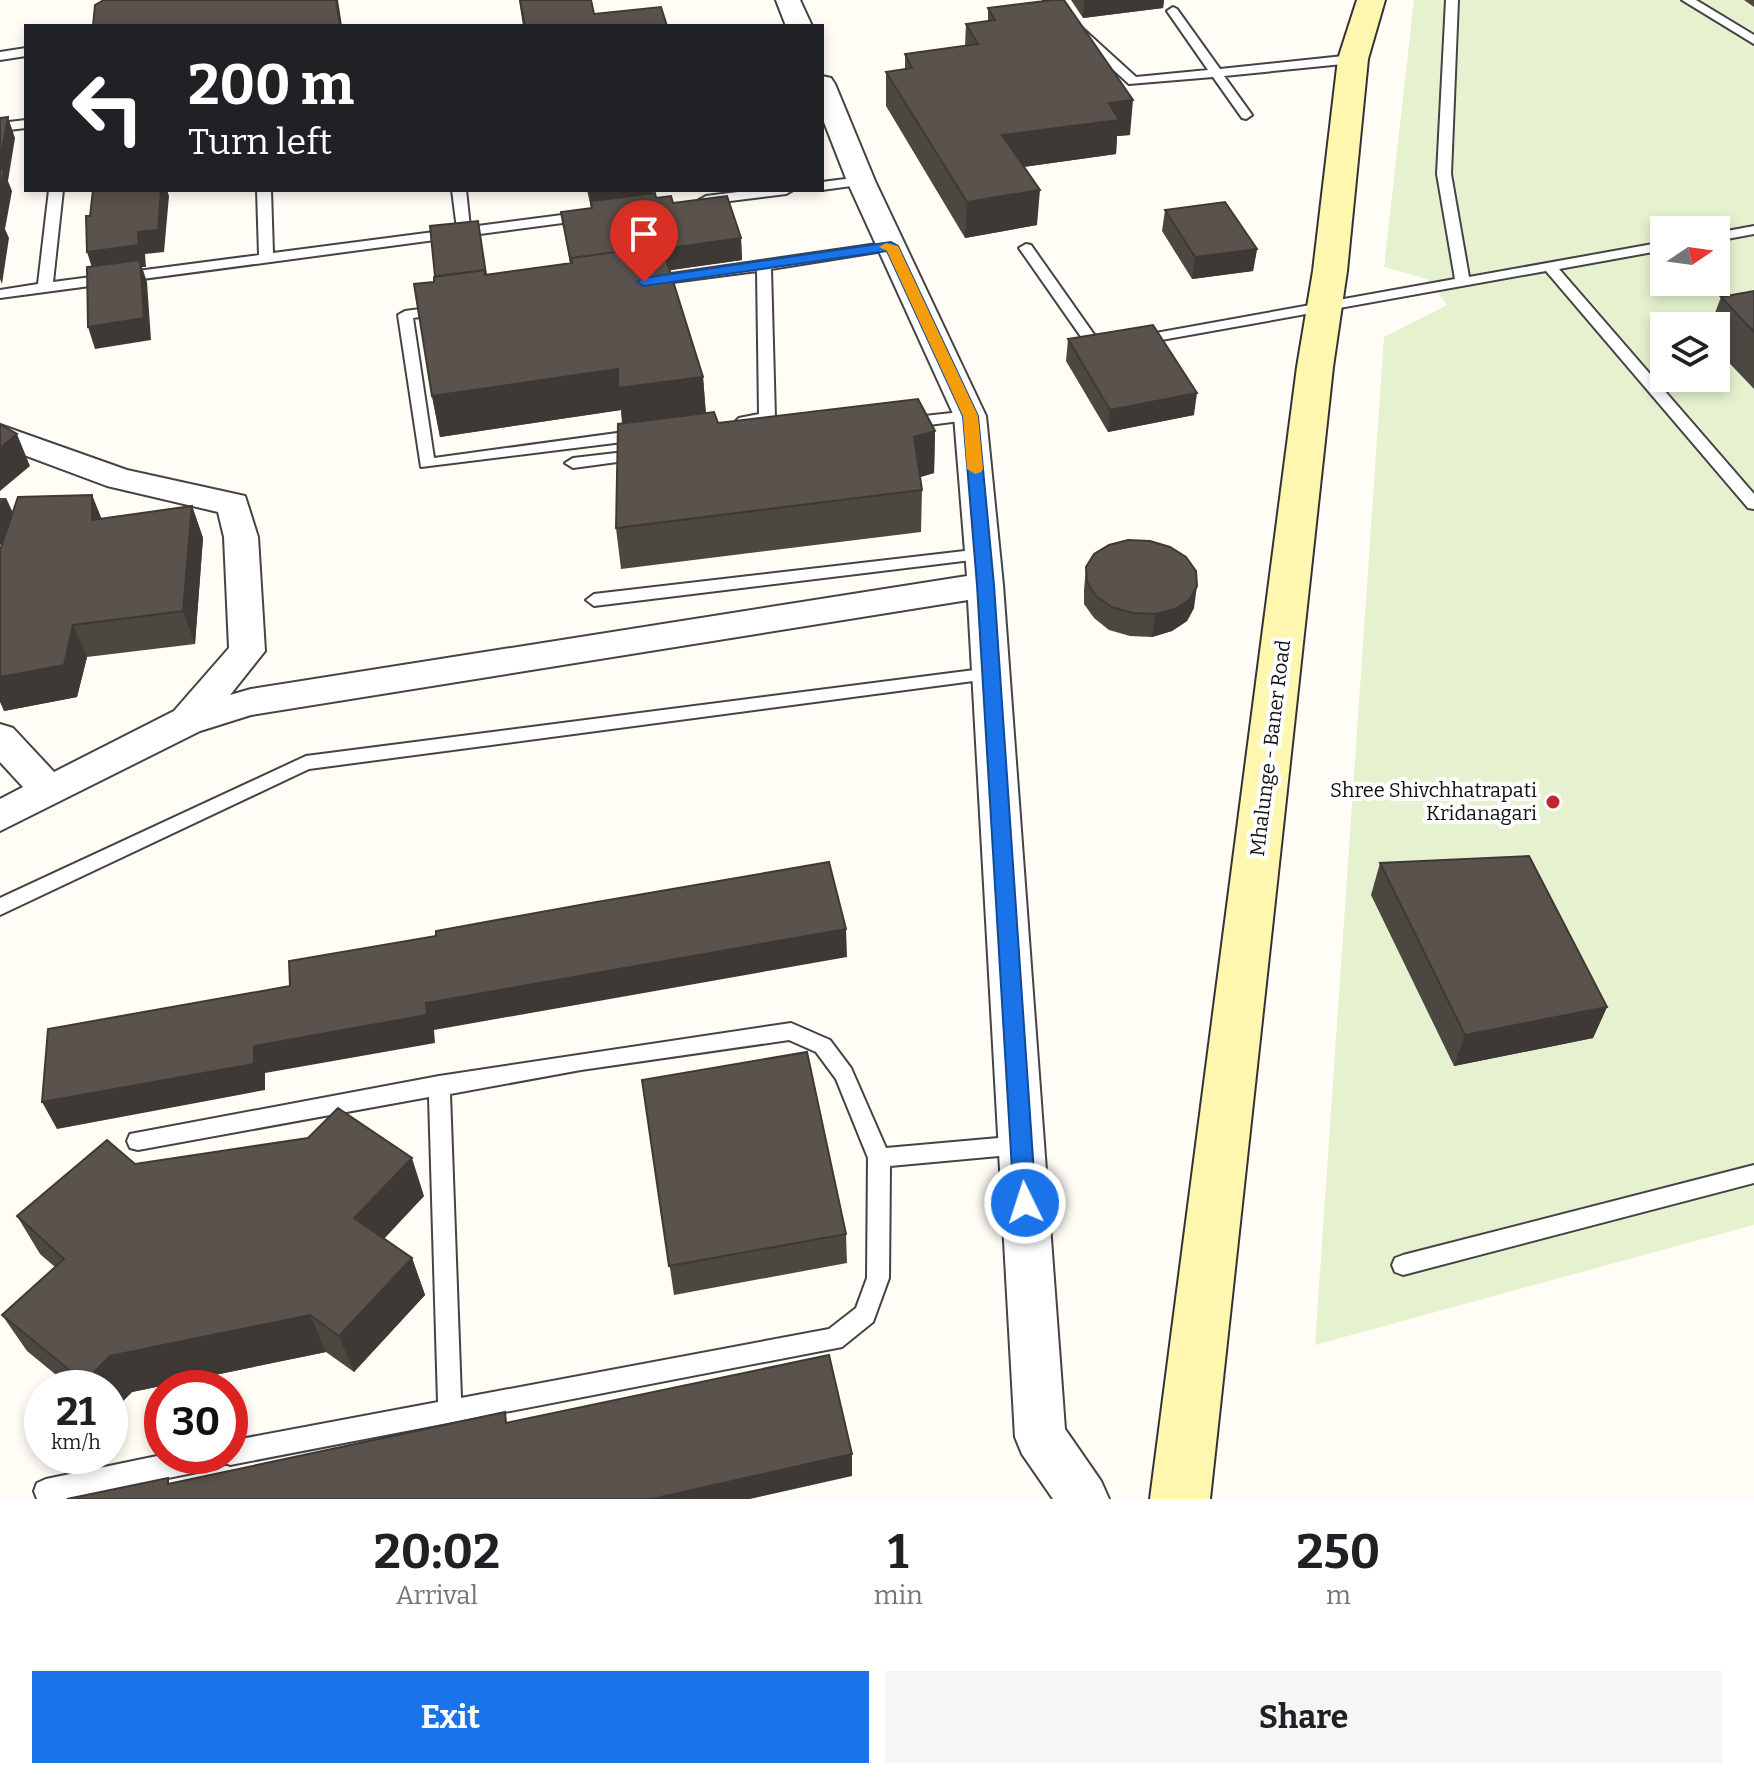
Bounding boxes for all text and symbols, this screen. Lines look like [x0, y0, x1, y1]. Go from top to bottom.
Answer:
text: 200 m [188, 52, 354, 119]
icon: left [56, 56, 160, 160]
text: Turn left [188, 120, 332, 164]
pin [610, 200, 678, 282]
icon: arrive [622, 212, 666, 256]
north arrow [1650, 216, 1730, 296]
map controls [1650, 216, 1730, 392]
button: layers [1650, 312, 1730, 392]
street label: Mhalunge - Baner Road [1245, 638, 1295, 858]
place label: Shree Shivchhatrapati Kridanagari [1330, 778, 1537, 825]
marker: Shree Shivchhatrapati Kridanagari [1544, 793, 1562, 811]
position arrow [983, 1161, 1067, 1245]
speed limit sign: 30 [144, 1370, 248, 1474]
text: 21 [56, 1388, 96, 1436]
text: km/h [51, 1430, 101, 1454]
text: 20:02 [374, 1523, 500, 1581]
text: 1 [888, 1523, 909, 1581]
text: 250 [1296, 1523, 1380, 1581]
text: Arrival [396, 1580, 478, 1611]
text: min [874, 1580, 923, 1611]
text: m [1326, 1580, 1351, 1611]
button: Exit [32, 1671, 869, 1763]
button: Share [885, 1671, 1722, 1763]

